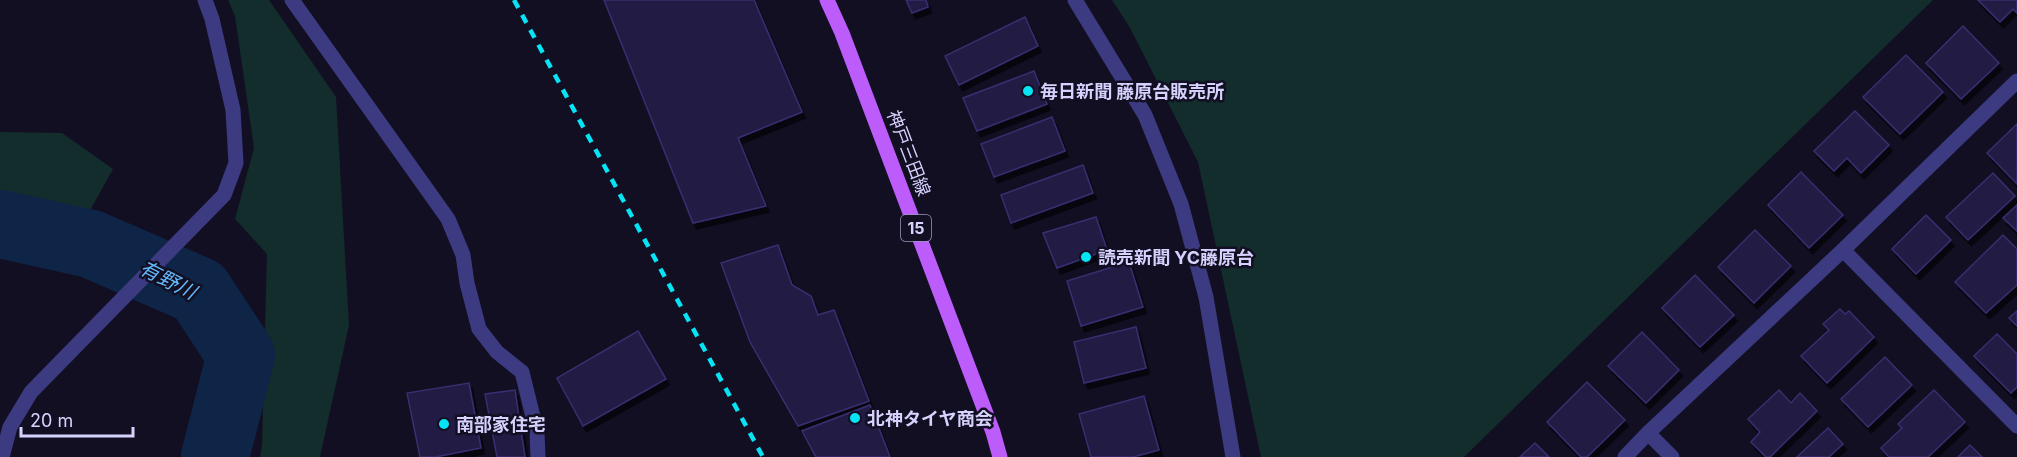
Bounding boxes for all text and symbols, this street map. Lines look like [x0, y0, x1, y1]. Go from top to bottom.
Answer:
place label: 毎日新聞 藤原台販売所 [1040, 81, 1224, 102]
marker: 毎日新聞 藤原台販売所 [1021, 84, 1035, 98]
street label: 神戸三田線 [883, 107, 935, 199]
road number: 15 [901, 215, 931, 241]
place label: 読売新聞 YC藤原台 [1098, 247, 1254, 268]
marker: 読売新聞 YC藤原台 [1079, 250, 1093, 264]
water label: 有野川 [136, 256, 202, 305]
scale bar [21, 400, 134, 438]
place label: 北神タイヤ商会 [867, 408, 992, 429]
text: 20 m [30, 410, 73, 431]
marker: 北神タイヤ商会 [848, 411, 862, 425]
place label: 南部家住宅 [456, 414, 546, 435]
marker: 南部家住宅 [437, 417, 451, 431]

